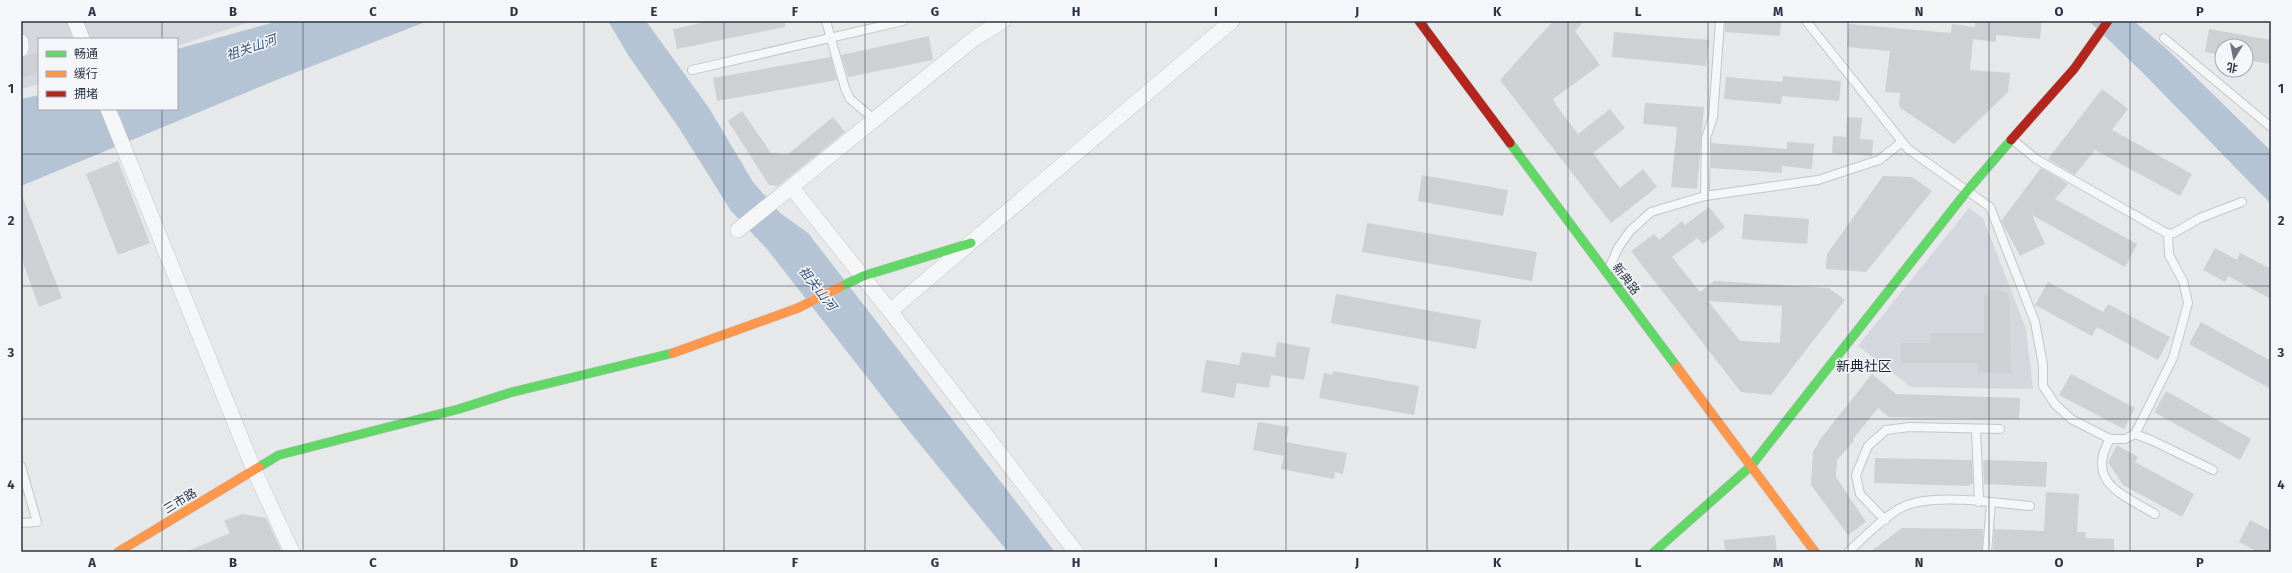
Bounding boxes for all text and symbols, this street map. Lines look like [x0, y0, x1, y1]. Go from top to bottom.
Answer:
text: A [87, 4, 96, 19]
text: B [229, 4, 237, 19]
text: C [369, 4, 377, 19]
text: D [510, 4, 519, 19]
text: E [651, 4, 658, 19]
text: F [792, 4, 799, 19]
text: G [931, 4, 939, 19]
text: H [1072, 4, 1080, 19]
text: I [1214, 4, 1218, 19]
text: J [1354, 4, 1359, 19]
text: K [1493, 4, 1502, 19]
text: L [1635, 4, 1642, 19]
text: M [1773, 4, 1783, 19]
text: N [1915, 4, 1923, 19]
text: O [2055, 4, 2064, 19]
text: P [2196, 4, 2204, 19]
water label: 祖关山河 [224, 31, 281, 63]
legend [38, 38, 178, 110]
north arrow [2214, 38, 2254, 78]
text: 畅通 [74, 47, 98, 61]
text: 北 [2226, 60, 2239, 75]
text: 缓行 [74, 67, 98, 81]
text: 1 [8, 81, 14, 96]
text: 1 [2278, 81, 2284, 96]
text: 拥堵 [74, 87, 98, 101]
text: 2 [8, 213, 15, 228]
text: 2 [2278, 213, 2285, 228]
street label: 新典路 [1610, 260, 1642, 298]
water label: 祖关山河 [796, 263, 841, 316]
text: 3 [7, 345, 15, 360]
text: 3 [2277, 345, 2285, 360]
district label: 新典社区 [1836, 358, 1892, 375]
text: 4 [7, 477, 15, 492]
text: 4 [2277, 477, 2285, 492]
street label: 三市路 [161, 486, 199, 516]
text: A [87, 555, 96, 570]
text: B [229, 555, 237, 570]
text: C [369, 555, 377, 570]
text: D [510, 555, 519, 570]
text: E [651, 555, 658, 570]
text: F [792, 555, 799, 570]
text: G [931, 555, 939, 570]
text: H [1072, 555, 1080, 570]
text: I [1214, 555, 1218, 570]
text: J [1354, 555, 1359, 570]
text: K [1493, 555, 1502, 570]
text: L [1635, 555, 1642, 570]
text: M [1773, 555, 1783, 570]
text: N [1915, 555, 1923, 570]
text: O [2055, 555, 2064, 570]
text: P [2196, 555, 2204, 570]

